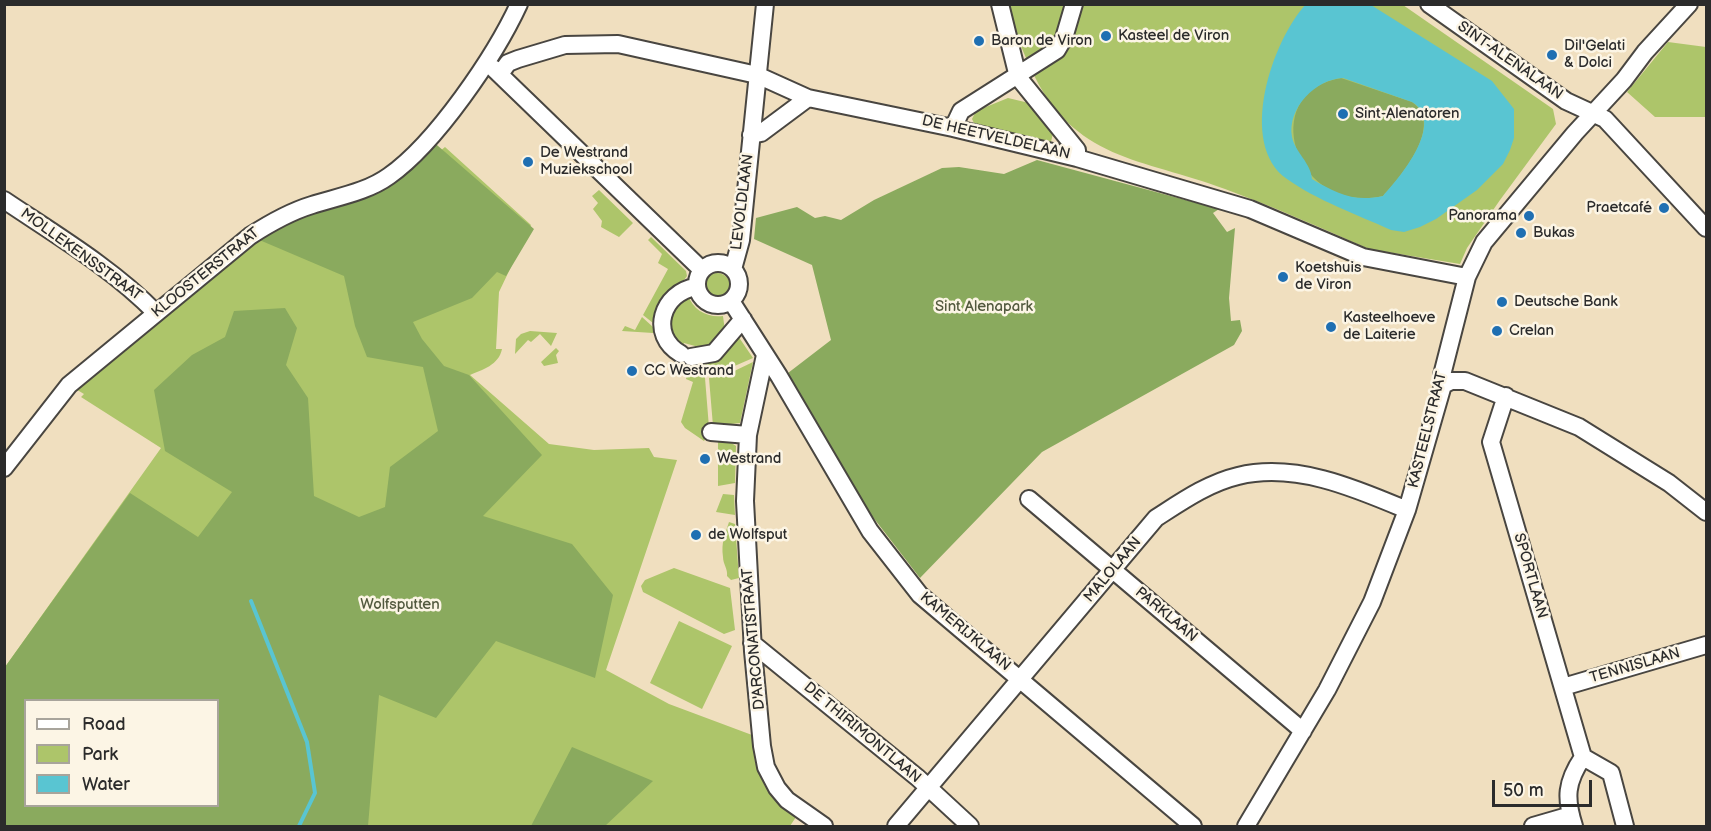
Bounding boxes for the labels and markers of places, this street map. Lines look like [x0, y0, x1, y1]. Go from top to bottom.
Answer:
place label: Kasteel de Viron [1118, 27, 1229, 45]
marker: Kasteel de Viron [1099, 29, 1113, 43]
place label: Baron de Viron [991, 32, 1092, 50]
marker: Baron de Viron [972, 34, 986, 48]
place label: Dil'Gelati & Dolci [1564, 37, 1625, 72]
marker: Dil'Gelati & Dolci [1545, 48, 1559, 62]
place label: Sint-Alenatoren [1355, 105, 1459, 123]
marker: Sint-Alenatoren [1336, 107, 1350, 121]
place label: De Westrand Muziekschool [540, 144, 632, 179]
marker: De Westrand Muziekschool [521, 155, 535, 169]
place label: Praetcafé [1586, 199, 1652, 217]
marker: Praetcafé [1657, 201, 1671, 215]
place label: Panorama [1448, 207, 1517, 225]
marker: Panorama [1522, 209, 1536, 223]
place label: Bukas [1533, 224, 1575, 242]
marker: Bukas [1514, 226, 1528, 240]
place label: Koetshuis de Viron [1295, 259, 1361, 294]
marker: Koetshuis de Viron [1276, 270, 1290, 284]
place label: Deutsche Bank [1514, 293, 1618, 311]
marker: Deutsche Bank [1495, 295, 1509, 309]
place label: Kasteelhoeve de Laiterie [1343, 309, 1435, 344]
marker: Kasteelhoeve de Laiterie [1324, 320, 1338, 334]
place label: Crelan [1509, 322, 1554, 340]
marker: Crelan [1490, 324, 1504, 338]
place label: CC Westrand [644, 362, 734, 380]
marker: CC Westrand [625, 364, 639, 378]
place label: Westrand [717, 450, 781, 468]
marker: Westrand [698, 452, 712, 466]
place label: de Wolfsput [708, 526, 787, 544]
marker: de Wolfsput [689, 528, 703, 542]

